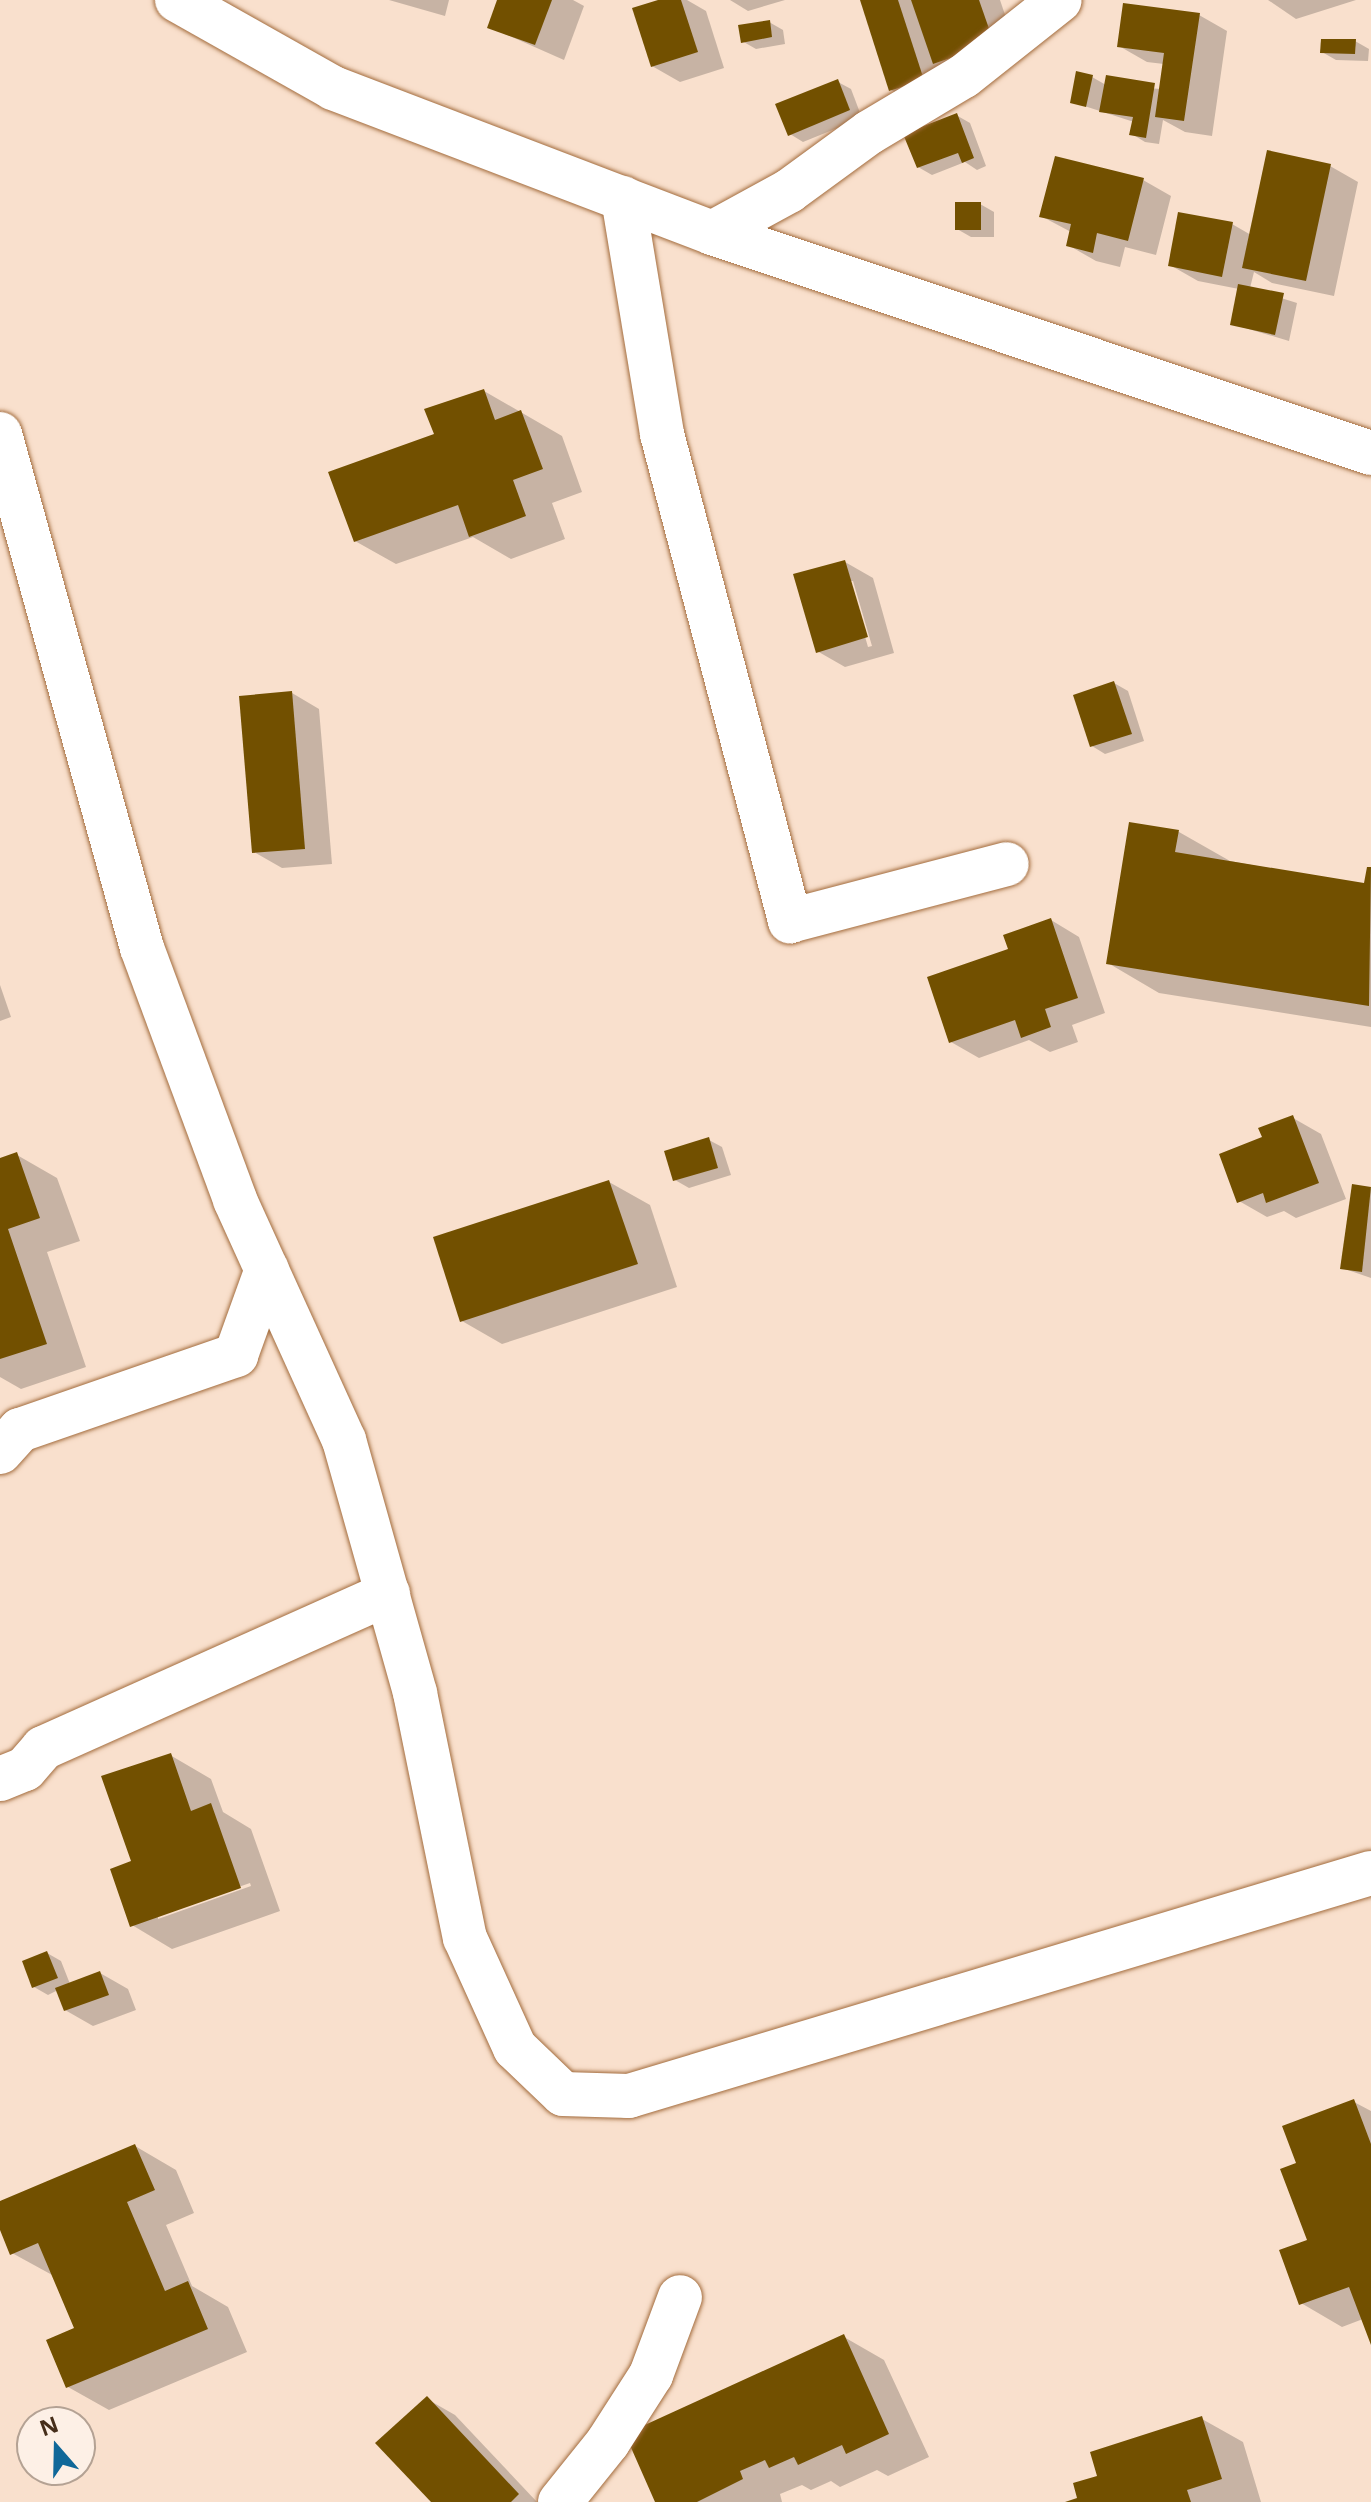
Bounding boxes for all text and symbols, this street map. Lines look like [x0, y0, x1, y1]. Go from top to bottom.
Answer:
north arrow [16, 2406, 96, 2486]
text: N [35, 2408, 62, 2442]

